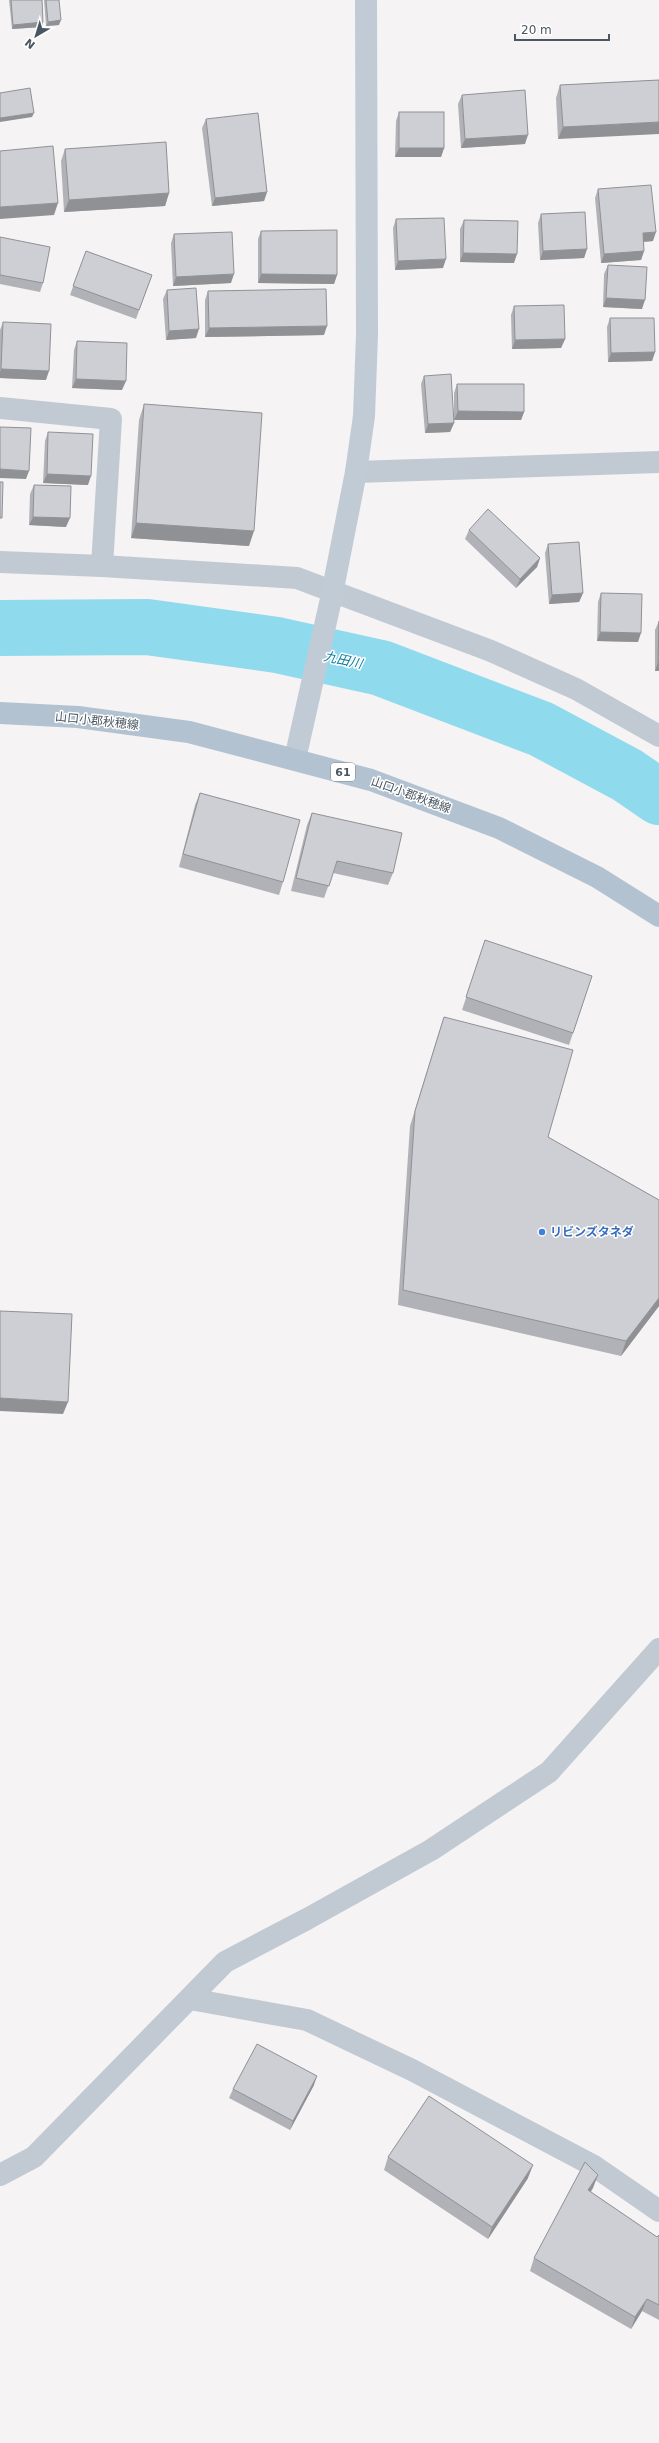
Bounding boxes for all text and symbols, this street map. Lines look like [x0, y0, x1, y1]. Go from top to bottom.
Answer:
north arrow [16, 16, 56, 56]
scale bar [515, 16, 609, 42]
text: 20 m [521, 23, 552, 37]
text: N [23, 36, 38, 51]
water label: 九田川 [322, 649, 366, 672]
street label: 山口小郡秋穂線 [54, 710, 140, 732]
road number: 61 [331, 763, 355, 781]
street label: 山口小郡秋穂線 [369, 774, 453, 816]
place label: リビンズタネダ [550, 1225, 634, 1239]
marker: リビンズタネダ [537, 1227, 547, 1237]

